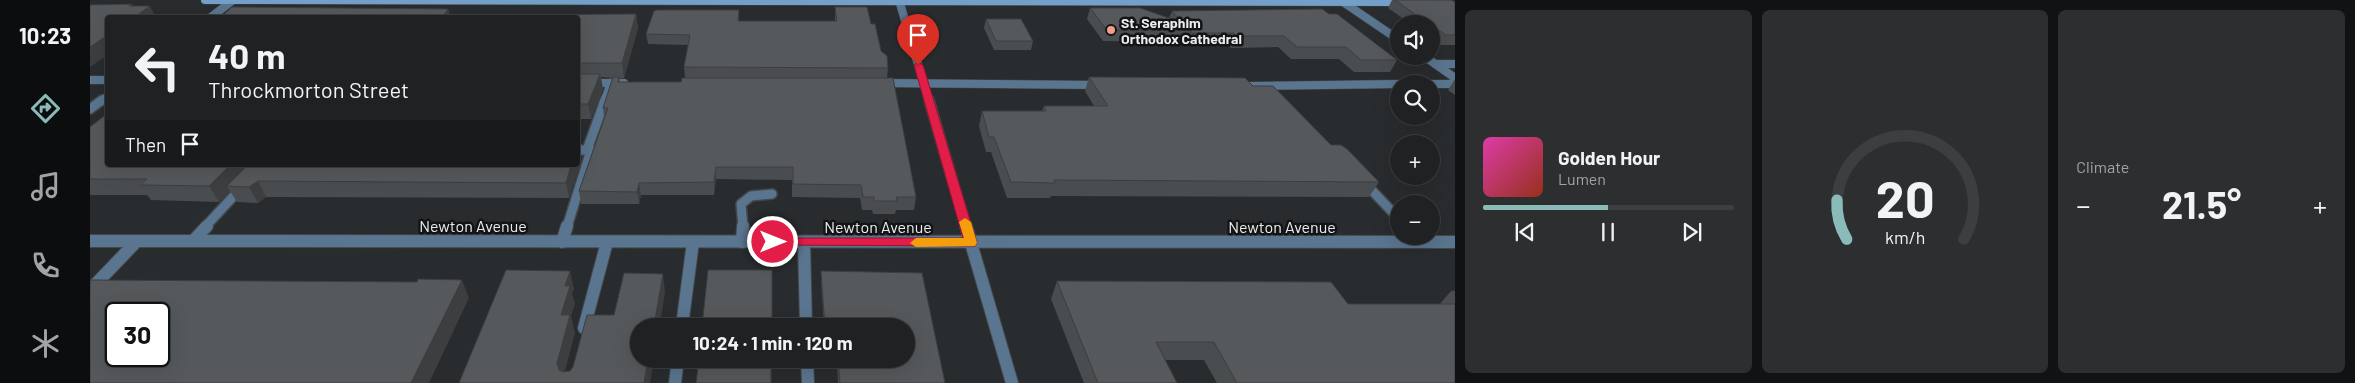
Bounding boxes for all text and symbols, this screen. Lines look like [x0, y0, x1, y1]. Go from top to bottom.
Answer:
pin [897, 14, 939, 65]
place label: St. Seraphim Orthodox Cathedral [1121, 14, 1242, 47]
map controls [1390, 15, 1440, 245]
button: sound [1390, 15, 1440, 65]
icon: arrive [904, 21, 932, 49]
text: 10:23 [19, 22, 71, 48]
marker: St. Seraphim Orthodox Cathedral [1105, 24, 1117, 36]
text: 40 m [208, 34, 285, 76]
icon: left [125, 35, 190, 100]
button: search [1390, 75, 1440, 125]
text: Throckmorton Street [208, 76, 409, 102]
icon: directions [28, 91, 63, 126]
icon: arrive [176, 130, 204, 158]
text: Then [125, 133, 166, 156]
button: + [1390, 135, 1440, 185]
text: Golden Hour [1558, 146, 1660, 169]
text: Climate [2076, 157, 2129, 176]
text: 20 [1876, 166, 1934, 228]
icon: music [28, 169, 63, 204]
text: Lumen [1558, 169, 1606, 188]
text: 21.5° [2162, 181, 2241, 227]
text: − [2076, 188, 2090, 222]
text: + [2313, 188, 2327, 222]
button: − [1390, 195, 1440, 245]
position arrow [746, 215, 798, 267]
street label: Newton Avenue [419, 216, 527, 235]
street label: Newton Avenue [824, 217, 932, 236]
street label: Newton Avenue [1228, 217, 1336, 236]
icon: previous [1511, 218, 1539, 246]
icon: pause [1594, 218, 1622, 246]
icon: next [1678, 218, 1706, 246]
text: km/h [1885, 226, 1925, 248]
icon: phone [28, 248, 63, 283]
speed limit sign: 30 [105, 302, 170, 367]
icon: climate [28, 326, 63, 361]
text: 10:24 · 1 min · 120 m [692, 331, 853, 354]

